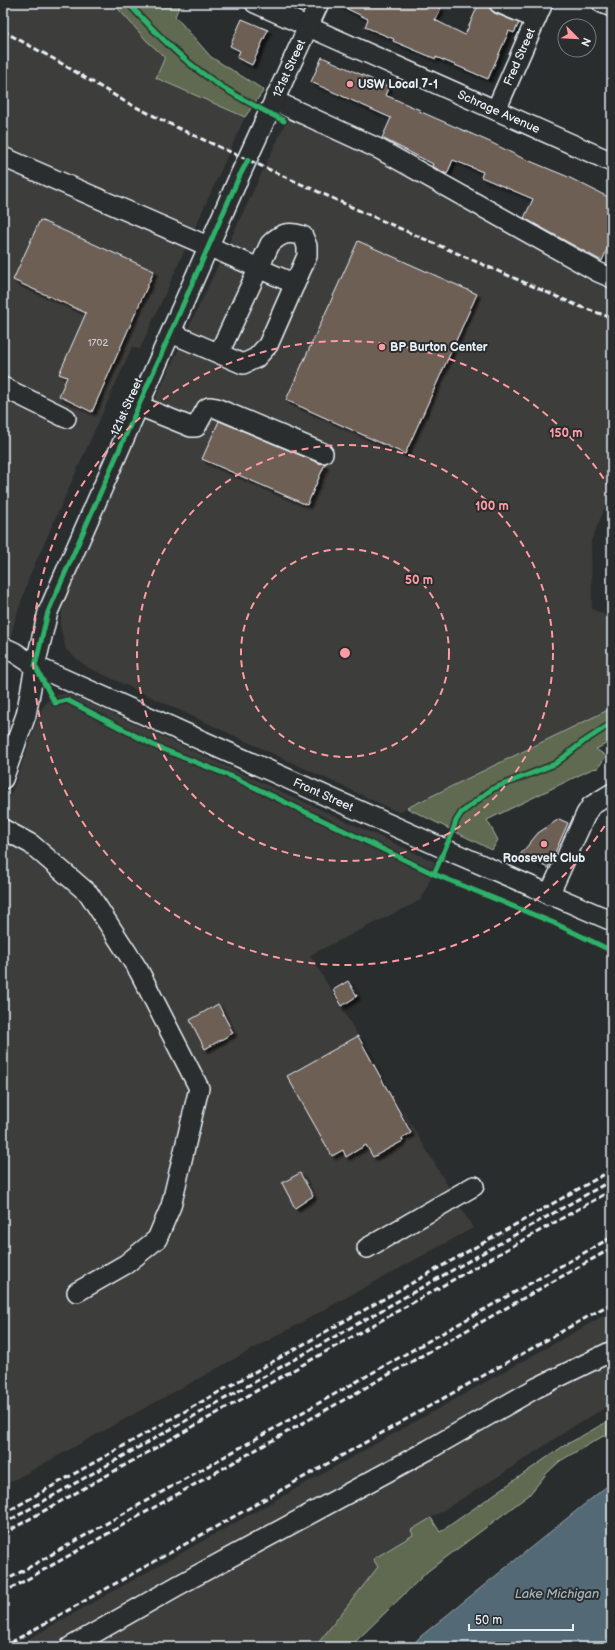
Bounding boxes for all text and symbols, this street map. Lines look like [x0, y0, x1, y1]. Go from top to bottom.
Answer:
north arrow [557, 18, 597, 58]
street label: Fred Street [500, 26, 539, 88]
text: N [578, 35, 593, 48]
street label: 121st Street [269, 37, 309, 100]
place label: USW Local 7-1 [358, 77, 438, 92]
marker: USW Local 7-1 [345, 79, 355, 89]
street label: Schrage Avenue [455, 87, 543, 137]
house number: 1702 [88, 337, 108, 349]
place label: BP Burton Center [390, 340, 488, 355]
marker: BP Burton Center [377, 342, 387, 352]
street label: 121st Street [108, 375, 147, 438]
text: 150 m [550, 426, 582, 441]
text: 100 m [475, 499, 509, 514]
text: 50 m [405, 573, 433, 588]
centre of rings [338, 646, 352, 660]
street label: Front Street [291, 775, 356, 815]
marker: Roosevelt Club [539, 839, 549, 849]
place label: Roosevelt Club [503, 851, 585, 866]
water label: Lake Michigan [515, 1586, 599, 1602]
scale bar [469, 1606, 573, 1632]
text: 50 m [475, 1613, 502, 1628]

